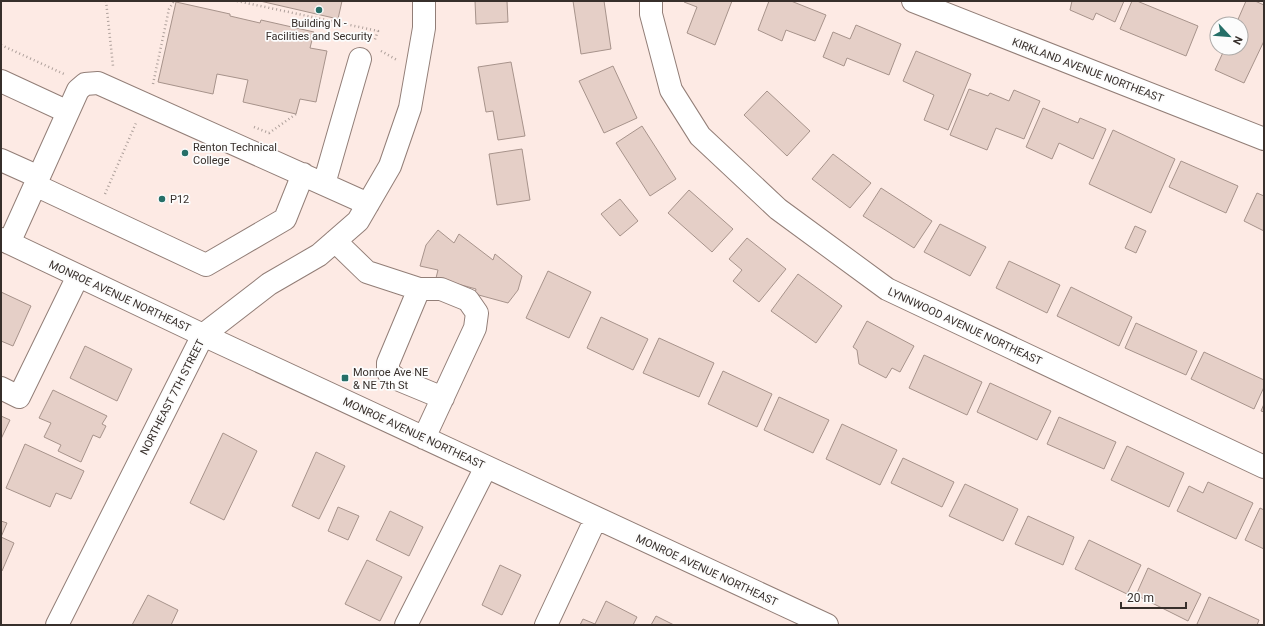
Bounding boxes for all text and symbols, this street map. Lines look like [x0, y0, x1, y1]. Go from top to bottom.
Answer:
marker: Building N - Facilities and Security [314, 5, 324, 15]
north arrow [1209, 16, 1249, 56]
place label: Building N - Facilities and Security [266, 17, 373, 43]
text: N [1230, 34, 1245, 47]
street label: KIRKLAND AVENUE NORTHEAST [1010, 36, 1166, 106]
place label: Renton Technical College [193, 141, 277, 167]
marker: Renton Technical College [180, 148, 190, 158]
place label: P12 [170, 193, 189, 206]
marker: P12 [157, 194, 167, 204]
street label: MONROE AVENUE NORTHEAST [47, 258, 193, 335]
street label: LYNNWOOD AVENUE NORTHEAST [886, 285, 1044, 368]
street label: NORTHEAST 7TH STREET [138, 337, 207, 457]
place label: Monroe Ave NE & NE 7th St [353, 366, 428, 392]
marker: Monroe Ave NE & NE 7th St [340, 373, 350, 383]
street label: MONROE AVENUE NORTHEAST [341, 395, 487, 472]
street label: MONROE AVENUE NORTHEAST [634, 532, 780, 609]
scale bar [1121, 584, 1186, 610]
text: 20 m [1127, 591, 1154, 605]

